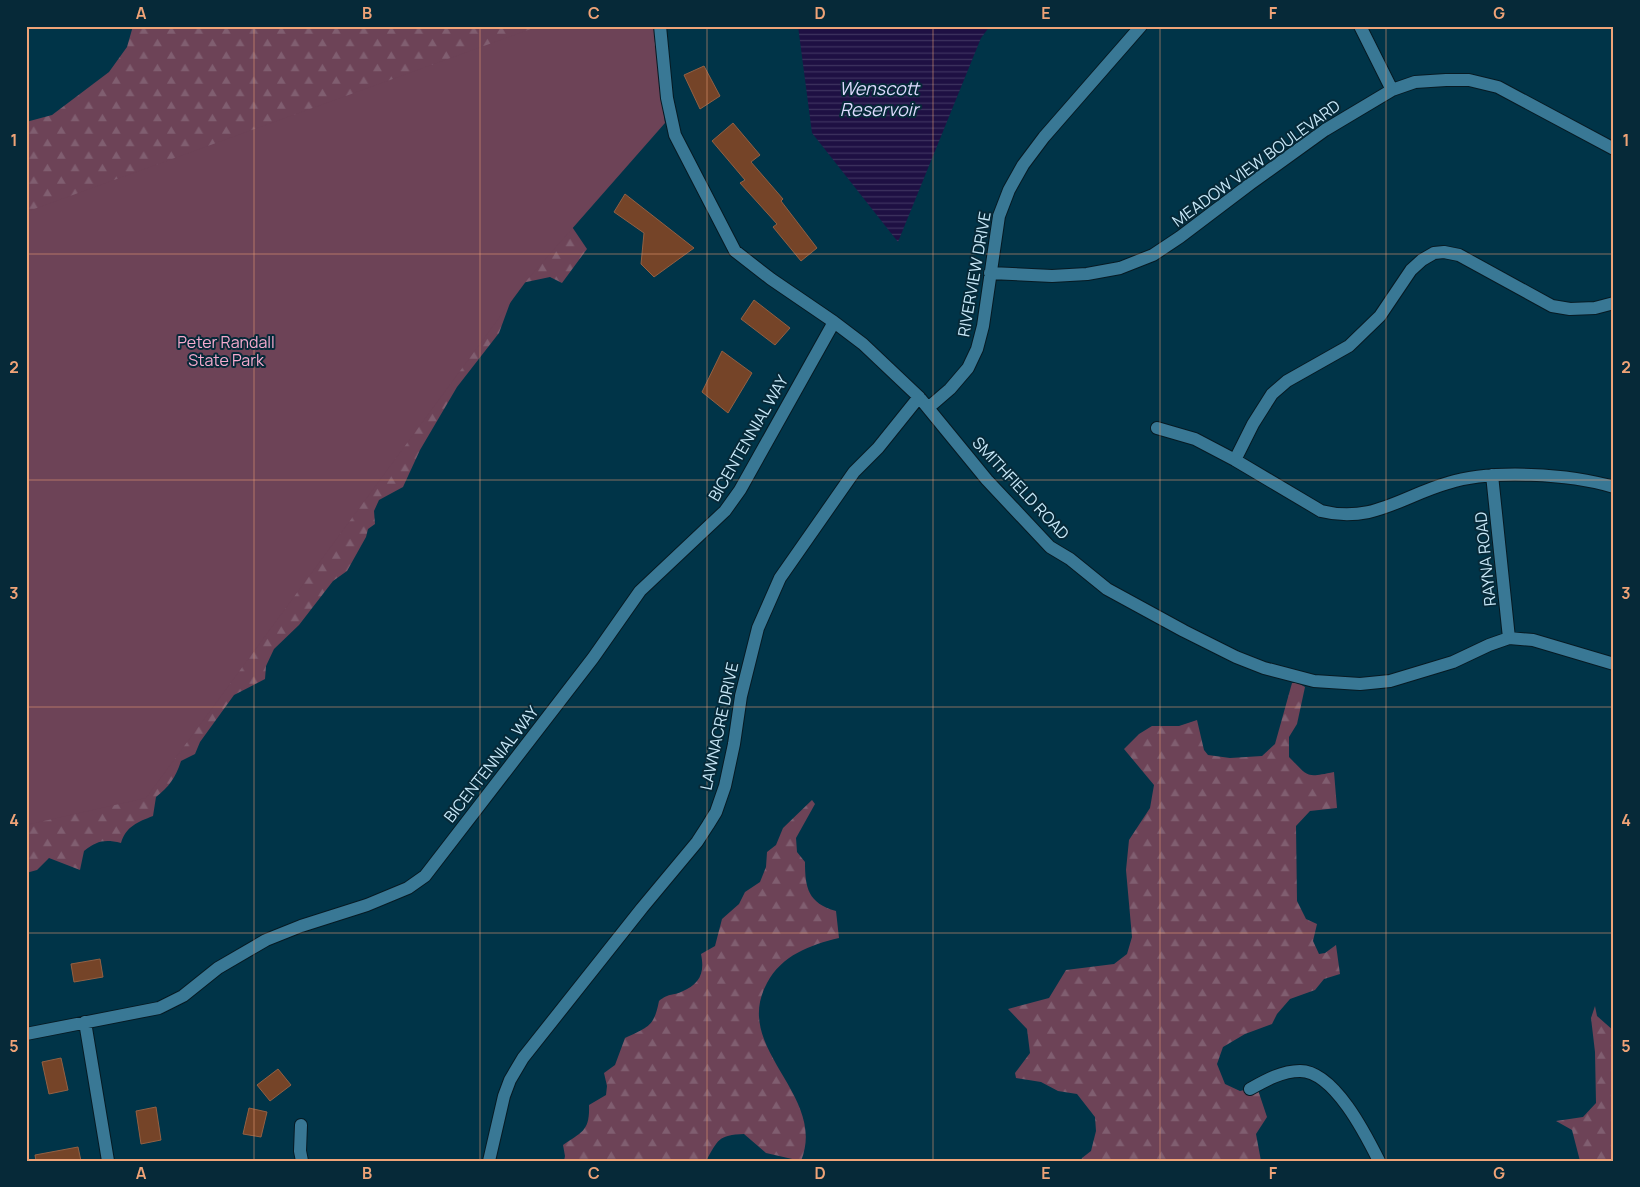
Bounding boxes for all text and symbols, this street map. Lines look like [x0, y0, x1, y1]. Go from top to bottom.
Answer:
text: A [136, 2, 147, 24]
text: B [362, 2, 372, 24]
text: C [588, 2, 600, 24]
text: D [814, 2, 826, 24]
text: E [1041, 2, 1051, 24]
text: F [1269, 2, 1278, 24]
text: G [1493, 2, 1505, 24]
water label: Wenscott Reservoir [839, 76, 922, 121]
street label: MEADOW VIEW BOULEVARD [1167, 94, 1345, 232]
text: 1 [10, 129, 18, 151]
text: 1 [1622, 129, 1630, 151]
street label: RIVERVIEW DRIVE [952, 210, 996, 338]
park label: Peter Randall State Park [177, 331, 275, 371]
text: 2 [9, 356, 19, 378]
text: 2 [1621, 356, 1631, 378]
street label: BICENTENNIAL WAY [703, 371, 793, 505]
street label: SMITHFIELD ROAD [968, 432, 1074, 544]
street label: RAYNA ROAD [1469, 511, 1501, 607]
text: 3 [9, 582, 19, 604]
text: 3 [1621, 582, 1631, 604]
street label: LAWNACRE DRIVE [695, 660, 743, 792]
street label: BICENTENNIAL WAY [439, 701, 543, 827]
text: 4 [9, 809, 19, 831]
text: 4 [1621, 809, 1631, 831]
text: 5 [9, 1035, 19, 1057]
text: 5 [1621, 1035, 1631, 1057]
text: A [136, 1162, 147, 1184]
text: B [362, 1162, 372, 1184]
text: C [588, 1162, 600, 1184]
text: D [814, 1162, 826, 1184]
text: E [1041, 1162, 1051, 1184]
text: F [1269, 1162, 1278, 1184]
text: G [1493, 1162, 1505, 1184]

